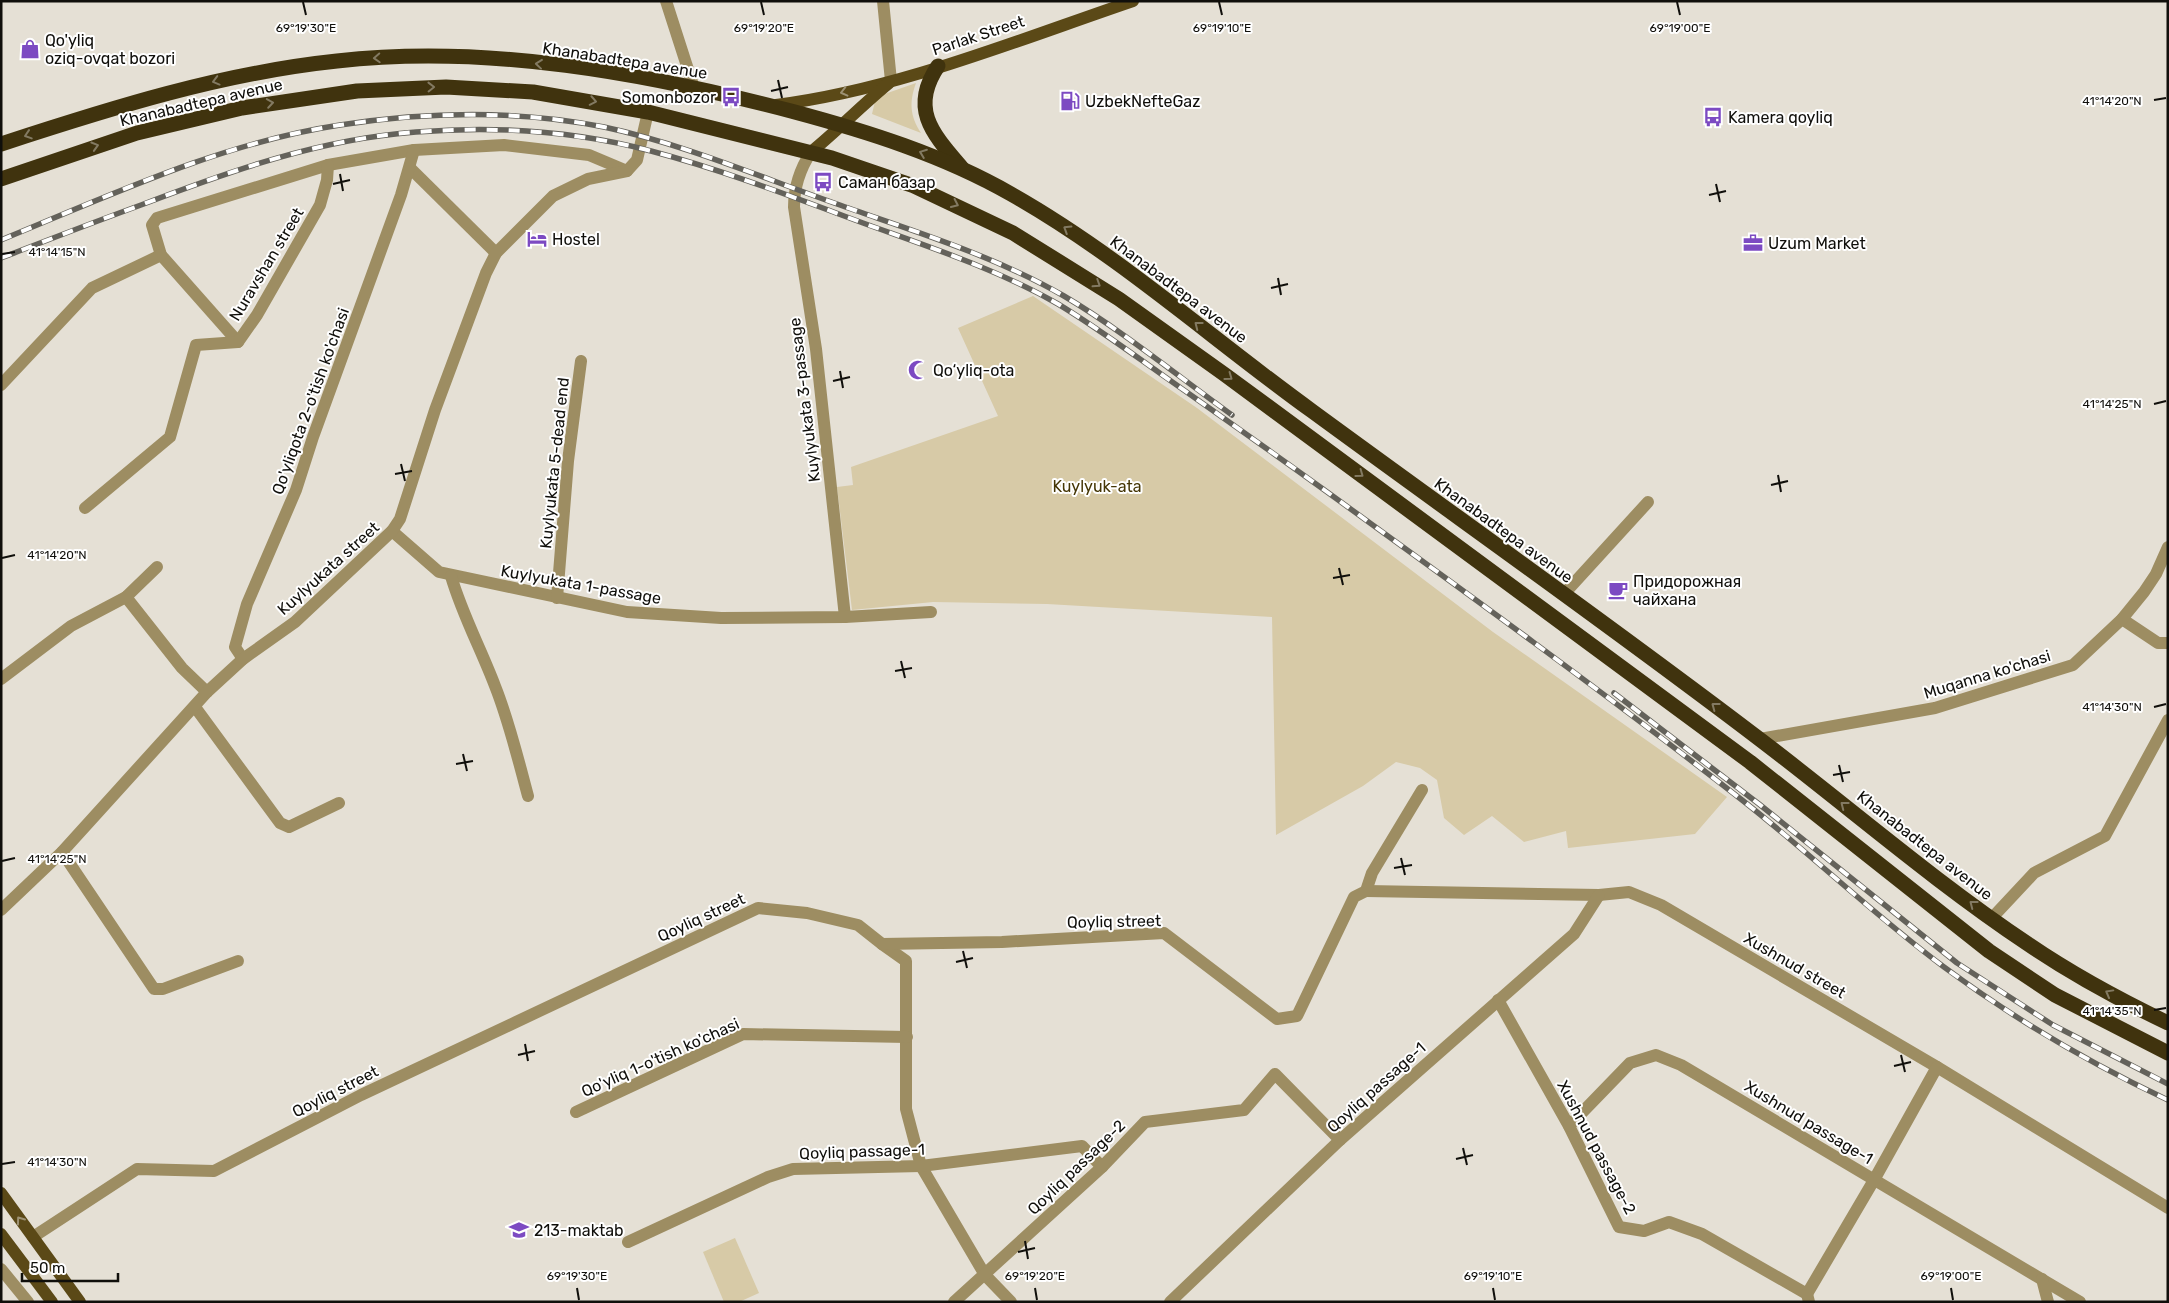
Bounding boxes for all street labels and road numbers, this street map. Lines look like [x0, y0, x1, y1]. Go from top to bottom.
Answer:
street label: Parlak Street [930, 12, 1027, 59]
street label: Khanabadtepa avenue [541, 38, 709, 83]
street label: Khanabadtepa avenue [118, 74, 284, 130]
street label: Nuravshan street [225, 204, 308, 324]
street label: Khanabadtepa avenue [1106, 232, 1251, 347]
street label: Qo'yliqota 2-o'tish ko'chasi [268, 305, 353, 497]
street label: Kuylyukata 3-passage [785, 317, 824, 483]
street label: Kuylyukata 5-dead end [536, 376, 573, 550]
street label: Khanabadtepa avenue [1431, 474, 1577, 587]
street label: Kuylyukata street [274, 518, 383, 619]
street label: Kuylyukata 1-passage [499, 561, 663, 608]
street label: Muqanna ko'chasi [1921, 646, 2053, 703]
street label: Khanabadtepa avenue [1853, 787, 1996, 904]
street label: Qoyliq street [655, 889, 748, 946]
street label: Qoyliq street [1067, 911, 1161, 932]
street label: Xushnud street [1740, 929, 1849, 1002]
street label: Qo'yliq 1-o'tish ko'chasi [578, 1014, 742, 1101]
street label: Qoyliq passage-1 [1323, 1038, 1429, 1137]
street label: Qoyliq street [289, 1062, 382, 1121]
street label: Xushnud passage-2 [1553, 1077, 1640, 1217]
street label: Xushnud passage-1 [1741, 1077, 1876, 1168]
street label: Qoyliq passage-2 [1024, 1116, 1129, 1219]
street label: Qoyliq passage-1 [799, 1140, 925, 1163]

